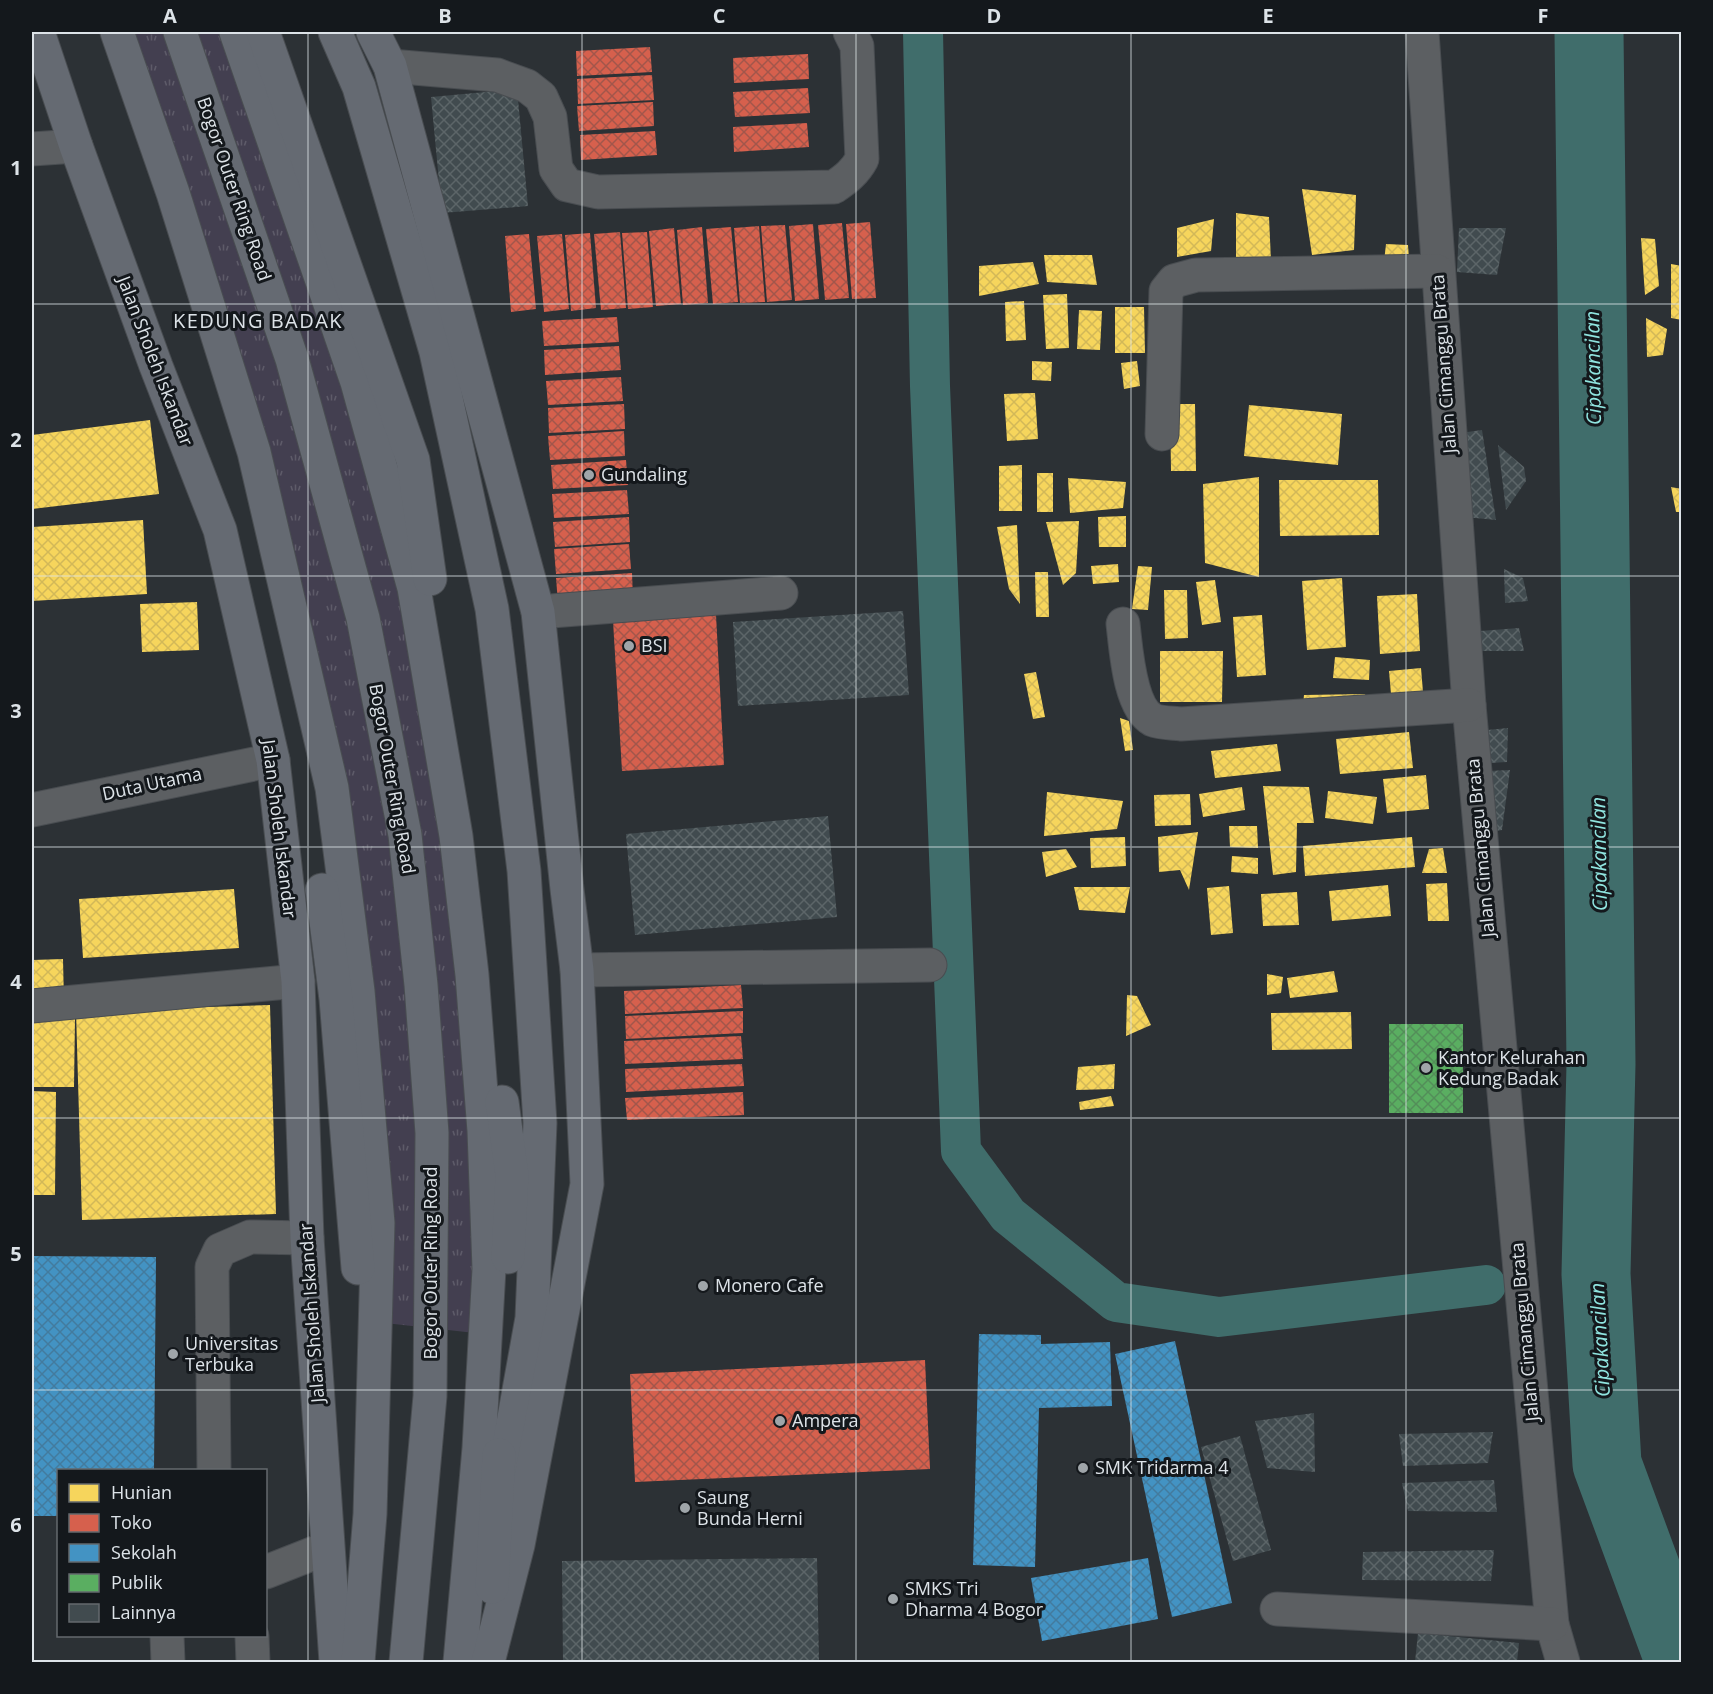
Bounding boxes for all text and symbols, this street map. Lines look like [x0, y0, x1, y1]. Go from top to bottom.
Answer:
text: A [163, 2, 177, 29]
text: B [438, 2, 452, 29]
text: C [713, 2, 726, 29]
text: D [987, 2, 1001, 29]
text: E [1262, 2, 1274, 29]
text: F [1538, 2, 1548, 29]
street label: Bogor Outer Ring Road [192, 94, 278, 284]
text: 1 [10, 154, 22, 181]
street label: Jalan Sholeh Iskandar [112, 271, 200, 449]
street label: Jalan Cimanggu Brata [1425, 274, 1461, 456]
district label: KEDUNG BADAK [173, 307, 343, 334]
water label: Cipakancilan [1578, 311, 1607, 425]
text: 2 [10, 426, 22, 453]
place label: Gundaling [601, 462, 687, 486]
marker: Gundaling [582, 468, 596, 482]
place label: BSI [641, 633, 668, 657]
marker: BSI [622, 639, 636, 653]
street label: Bogor Outer Ring Road [364, 682, 422, 876]
text: 3 [10, 697, 22, 724]
street label: Jalan Sholeh Iskandar [257, 736, 303, 920]
street label: Jalan Cimanggu Brata [1460, 758, 1500, 940]
street label: Duta Utama [100, 761, 204, 805]
water label: Cipakancilan [1584, 797, 1613, 911]
text: 4 [10, 968, 22, 995]
place label: Kantor Kelurahan Kedung Badak [1438, 1045, 1586, 1090]
marker: Kantor Kelurahan Kedung Badak [1419, 1061, 1433, 1075]
street label: Bogor Outer Ring Road [418, 1167, 442, 1359]
street label: Jalan Sholeh Iskandar [293, 1222, 329, 1406]
text: 5 [10, 1240, 22, 1267]
street label: Jalan Cimanggu Brata [1504, 1242, 1544, 1424]
place label: Monero Cafe [715, 1273, 824, 1297]
marker: Monero Cafe [696, 1279, 710, 1293]
water label: Cipakancilan [1583, 1282, 1616, 1398]
place label: Universitas Terbuka [185, 1331, 278, 1376]
marker: Universitas Terbuka [166, 1347, 180, 1361]
place label: Ampera [792, 1408, 859, 1432]
marker: Ampera [773, 1414, 787, 1428]
place label: SMK Tridarma 4 [1095, 1455, 1229, 1479]
marker: SMK Tridarma 4 [1076, 1461, 1090, 1475]
legend [57, 1469, 267, 1637]
text: Hunian [111, 1480, 172, 1504]
place label: Saung Bunda Herni [697, 1485, 803, 1530]
marker: Saung Bunda Herni [678, 1501, 692, 1515]
text: Toko [111, 1510, 152, 1534]
text: 6 [10, 1511, 22, 1538]
text: Sekolah [111, 1540, 177, 1564]
text: Publik [111, 1570, 163, 1594]
place label: SMKS Tri Dharma 4 Bogor [905, 1576, 1044, 1621]
marker: SMKS Tri Dharma 4 Bogor [886, 1592, 900, 1606]
text: Lainnya [111, 1600, 176, 1624]

